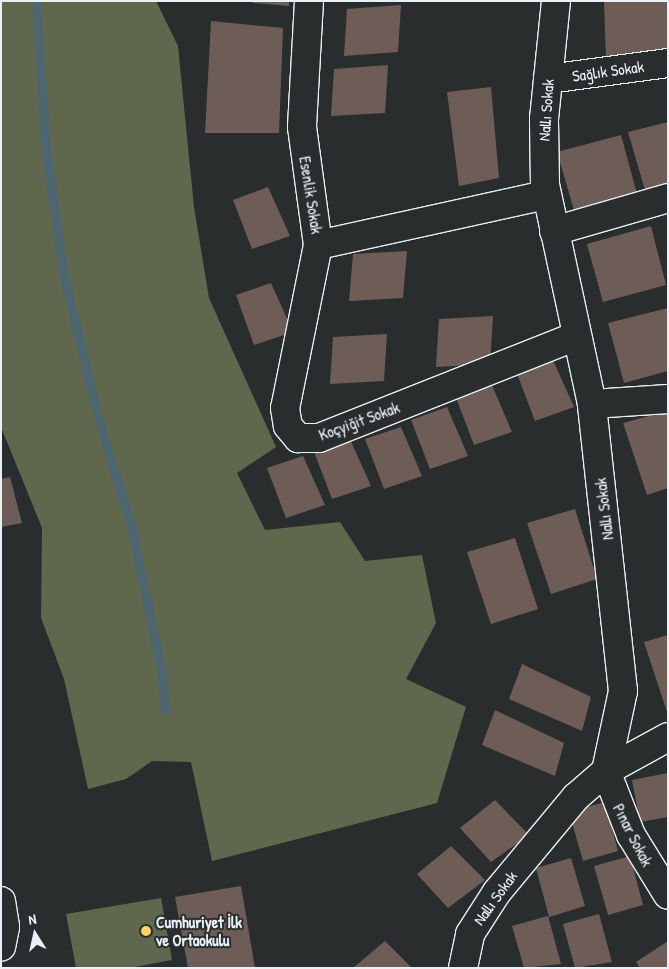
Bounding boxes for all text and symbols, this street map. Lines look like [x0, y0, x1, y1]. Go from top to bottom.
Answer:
street label: Sağlık Sokak [571, 56, 645, 86]
street label: Nallı Sokak [534, 78, 558, 142]
street label: Esenlik Sokak [295, 155, 327, 235]
street label: Koçyiğit Sokak [316, 398, 402, 444]
street label: Nallı Sokak [591, 477, 617, 541]
street label: Pınar Sokak [609, 800, 657, 870]
street label: Nallı Sokak [469, 867, 521, 929]
north arrow [10, 909, 60, 959]
text: N [27, 909, 38, 929]
place label: Cumhuriyet İlk ve Ortaokulu [156, 912, 242, 950]
marker: Cumhuriyet İlk ve Ortaokulu [140, 925, 152, 937]

